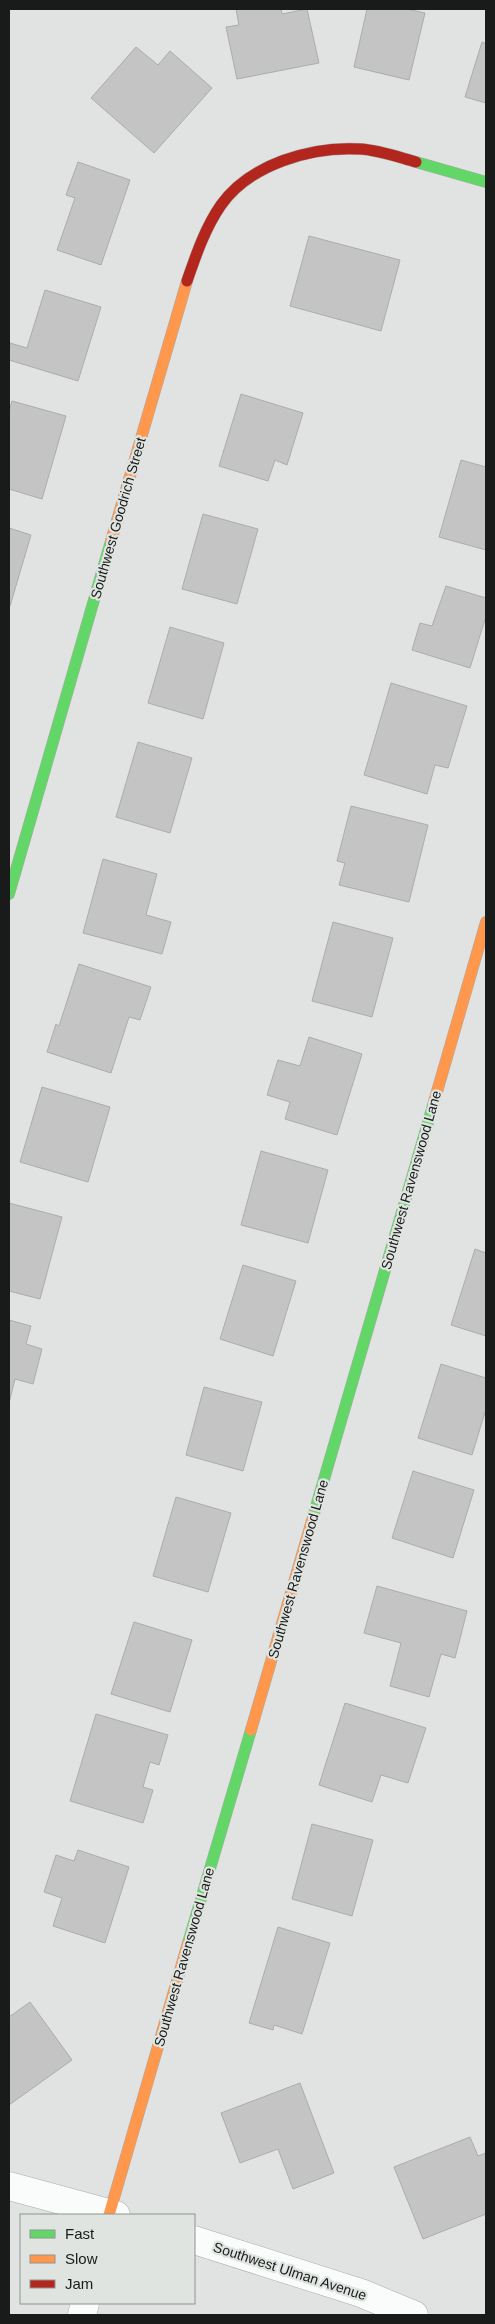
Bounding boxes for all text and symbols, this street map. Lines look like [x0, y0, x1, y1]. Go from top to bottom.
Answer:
street label: Southwest Goodrich Street [87, 435, 149, 601]
street label: Southwest Ravenswood Lane [378, 1089, 444, 1271]
street label: Southwest Ravenswood Lane [265, 1478, 331, 1660]
street label: Southwest Ravenswood Lane [151, 1866, 217, 2048]
legend [20, 2214, 195, 2304]
text: Fast [65, 2225, 95, 2242]
street label: Southwest Ulman Avenue [211, 2239, 369, 2303]
text: Slow [65, 2250, 98, 2267]
text: Jam [65, 2275, 93, 2292]

